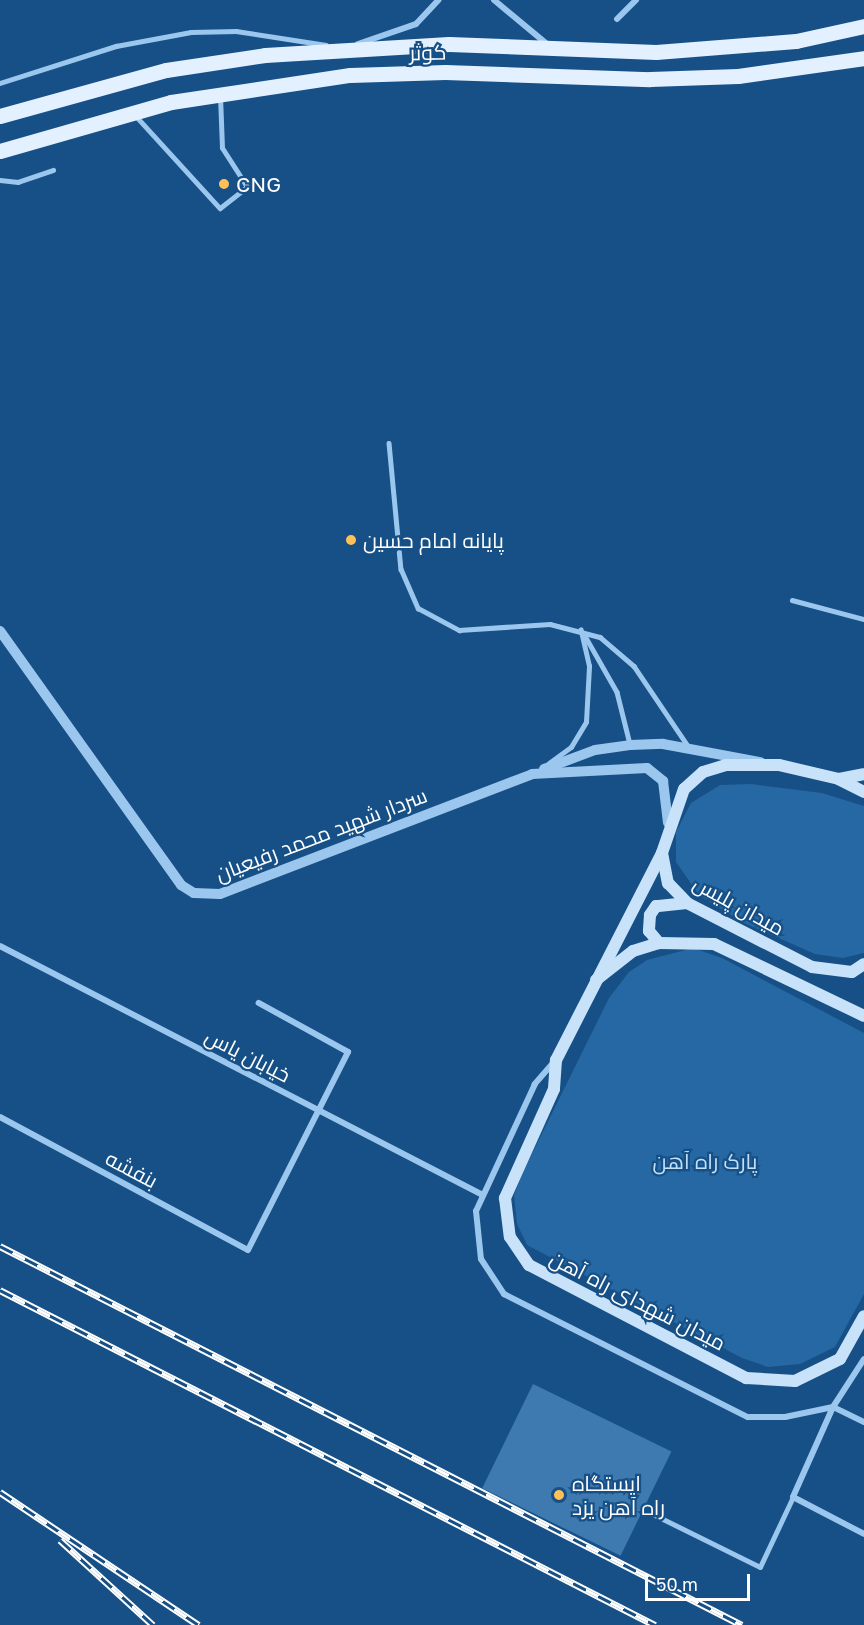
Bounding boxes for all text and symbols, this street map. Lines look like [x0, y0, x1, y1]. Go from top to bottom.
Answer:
street label: کوثر [409, 39, 447, 65]
place label: CNG [236, 171, 281, 197]
marker: CNG [217, 177, 231, 191]
place label: پایانه امام حسین [363, 527, 504, 553]
marker: پایانه امام حسین [344, 533, 358, 547]
street label: سردار شهید محمد رفیعیان [212, 782, 430, 886]
street label: میدان پلیس [689, 870, 789, 940]
street label: خیابان یاس [201, 1023, 295, 1087]
street label: بنفشه [102, 1145, 162, 1193]
park label: پارک راه آهن [653, 1148, 757, 1174]
street label: میدان شهدای راه آهن [546, 1245, 730, 1355]
place label: ایستگاه راه آهن یزد [572, 1470, 665, 1520]
marker: ایستگاه راه آهن یزد [550, 1486, 568, 1504]
scale bar [648, 1562, 753, 1600]
text: 50 m [656, 1573, 698, 1595]

